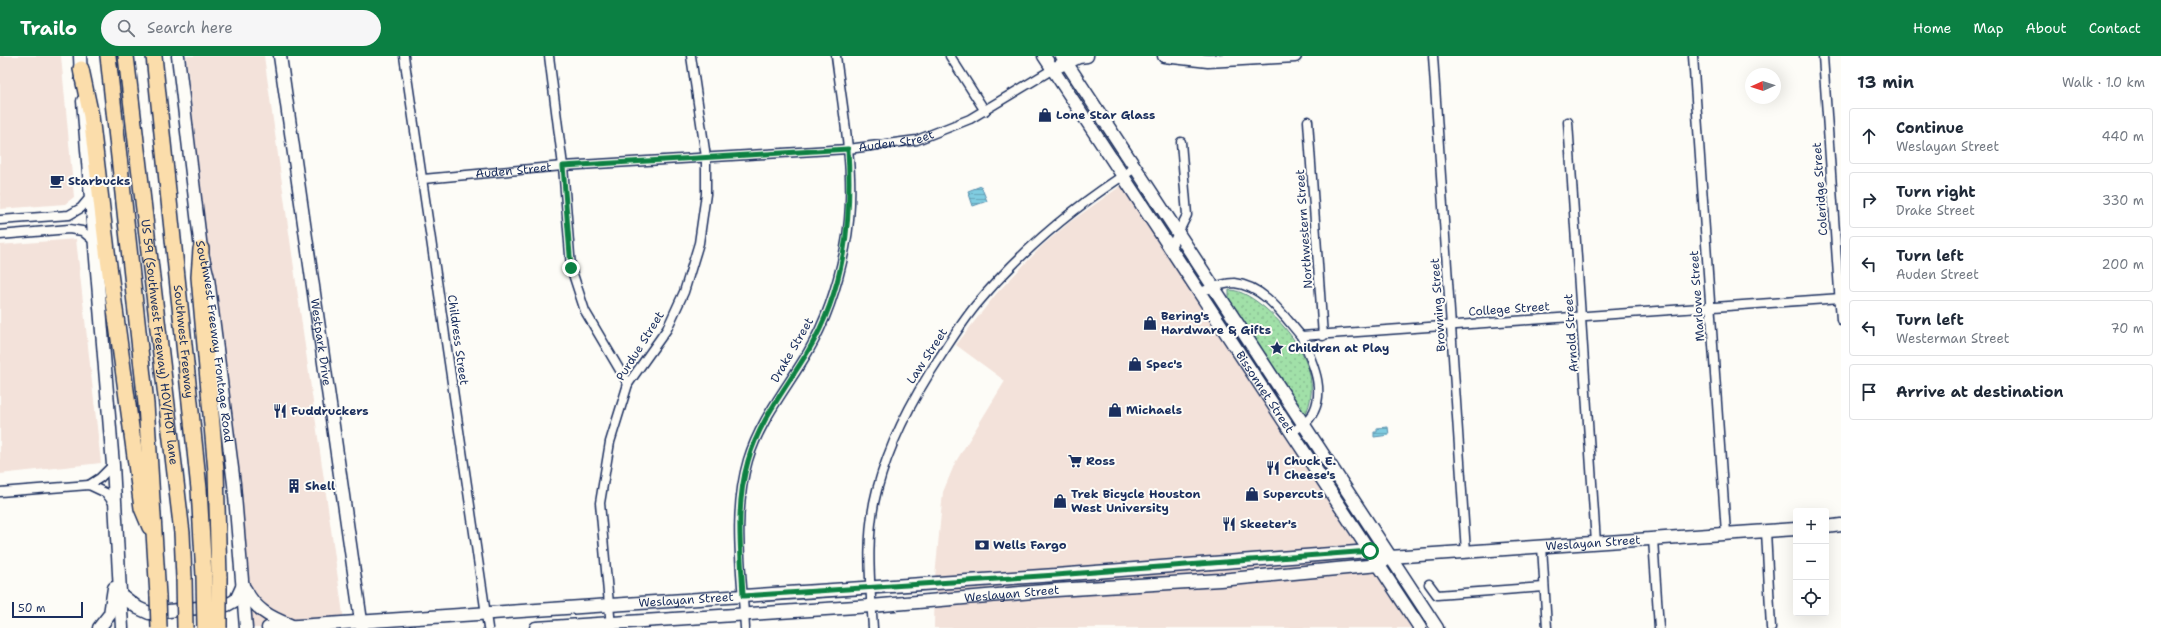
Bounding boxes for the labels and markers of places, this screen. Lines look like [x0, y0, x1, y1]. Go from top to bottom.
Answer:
shop icon: Lone Star Glass [1037, 107, 1053, 123]
place label: Lone Star Glass [1056, 107, 1155, 123]
cafe icon: Starbucks [49, 173, 65, 189]
place label: Starbucks [68, 173, 130, 189]
place label: Bering's Hardware & Gifts [1161, 308, 1271, 338]
shop icon: Bering's Hardware & Gifts [1142, 315, 1158, 331]
place icon: Children at Play [1269, 340, 1285, 356]
place label: Children at Play [1288, 340, 1389, 356]
shop icon: Spec's [1127, 356, 1143, 372]
place label: Spec's [1146, 356, 1182, 372]
shop icon: Michaels [1107, 402, 1123, 418]
place label: Michaels [1126, 402, 1182, 418]
restaurant icon: Fuddruckers [272, 403, 288, 419]
place label: Fuddruckers [291, 403, 369, 419]
supermarket icon: Ross [1067, 453, 1083, 469]
place label: Ross [1086, 453, 1115, 469]
place label: Chuck E. Cheese's [1284, 453, 1336, 483]
restaurant icon: Chuck E. Cheese's [1265, 460, 1281, 476]
building icon: Shell [286, 478, 302, 494]
place label: Shell [305, 478, 335, 494]
place label: Trek Bicycle Houston West University [1071, 486, 1201, 516]
shop icon: Supercuts [1244, 486, 1260, 502]
place label: Supercuts [1263, 486, 1324, 502]
shop icon: Trek Bicycle Houston West University [1052, 493, 1068, 509]
restaurant icon: Skeeter's [1221, 516, 1237, 532]
place label: Skeeter's [1240, 516, 1297, 532]
bank icon: Wells Fargo [974, 537, 990, 553]
place label: Wells Fargo [993, 537, 1067, 553]

